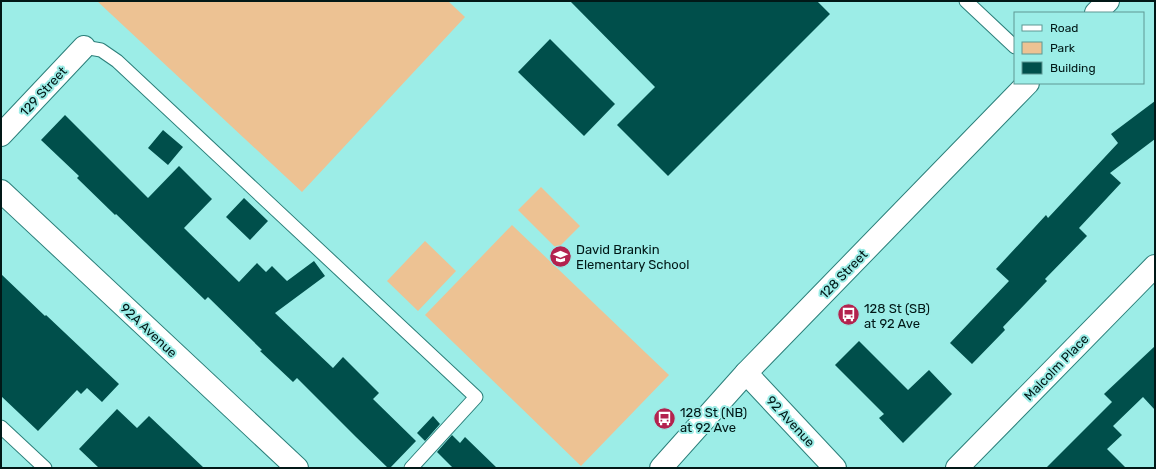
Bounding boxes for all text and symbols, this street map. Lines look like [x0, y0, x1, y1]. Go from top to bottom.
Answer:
legend [1014, 12, 1144, 84]
text: Road [1050, 21, 1078, 35]
text: Park [1050, 41, 1076, 55]
text: Building [1050, 61, 1096, 75]
street label: 129 Street [17, 64, 70, 119]
place label: David Brankin Elementary School [576, 242, 689, 272]
school or university icon: David Brankin Elementary School [548, 243, 574, 269]
street label: 128 Street [816, 247, 870, 302]
street label: 92A Avenue [117, 300, 180, 360]
place label: 128 St (SB) at 92 Ave [864, 301, 930, 331]
bus stop icon: 128 St (SB) at 92 Ave [836, 302, 862, 328]
street label: Malcolm Place [1021, 331, 1092, 404]
street label: 92 Avenue [763, 393, 818, 450]
place label: 128 St (NB) at 92 Ave [680, 405, 747, 435]
bus stop icon: 128 St (NB) at 92 Ave [652, 406, 678, 432]

